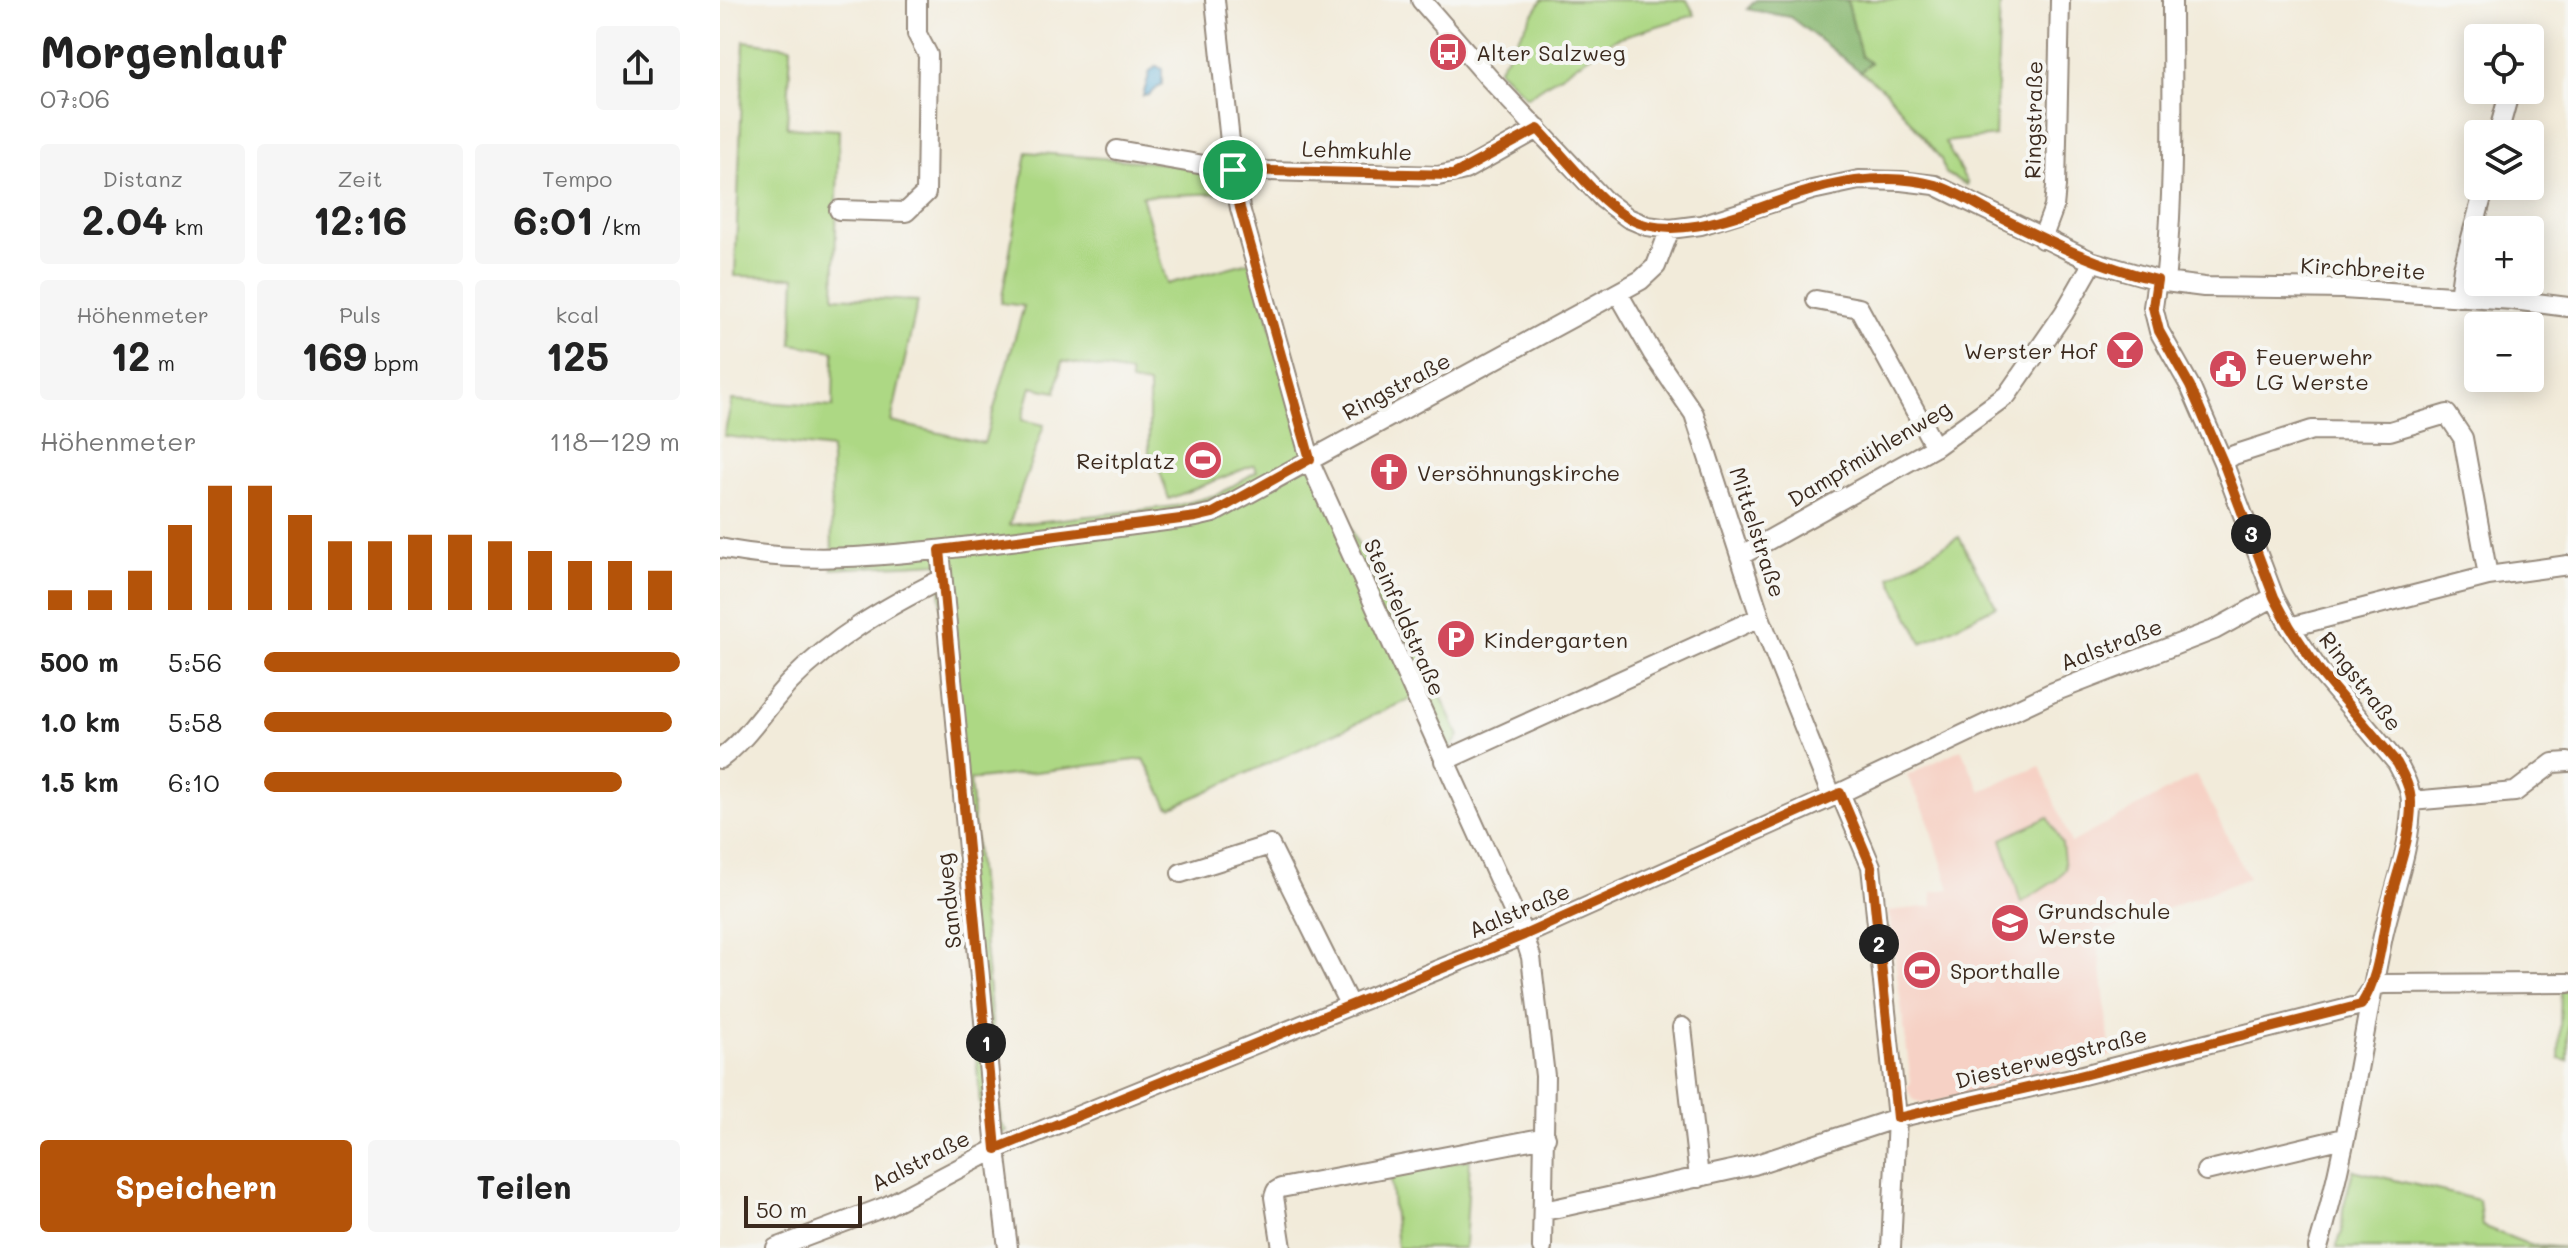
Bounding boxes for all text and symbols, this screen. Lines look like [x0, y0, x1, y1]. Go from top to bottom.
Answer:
text: Morgenlauf [40, 22, 286, 79]
map controls [2464, 24, 2544, 392]
button: locate [2464, 24, 2544, 104]
button: share [596, 26, 680, 110]
bus stop icon: Alter Salzweg [1427, 31, 1469, 73]
place label: Alter Salzweg [1476, 38, 1625, 67]
street label: Ringstraße [2017, 61, 2049, 179]
text: 07:06 [40, 81, 110, 115]
button: layers [2464, 120, 2544, 200]
street label: Lehmkuhle [1301, 134, 1413, 166]
pin [1199, 136, 1267, 204]
icon: arrive [1211, 148, 1255, 192]
text: Distanz [102, 164, 183, 193]
text: Zeit [338, 164, 382, 193]
text: Tempo [542, 164, 612, 193]
text: 2.04 [82, 193, 167, 245]
text: 12:16 [313, 193, 407, 245]
text: 6:01 [513, 193, 594, 245]
text: km [167, 212, 204, 241]
text: /km [594, 212, 641, 241]
button: + [2464, 216, 2544, 296]
street label: Kirchbreite [2300, 250, 2426, 286]
text: Höhenmeter [76, 300, 209, 329]
text: Puls [339, 300, 381, 329]
text: kcal [555, 300, 599, 329]
button: − [2464, 312, 2544, 392]
text: 12 [110, 329, 150, 381]
text: 169 [301, 329, 367, 381]
text: 125 [546, 329, 609, 381]
bar icon: Werster Hof [2104, 329, 2146, 371]
place label: Werster Hof [1964, 336, 2097, 365]
place label: Feuerwehr LG Werste [2256, 342, 2373, 396]
street label: Ringstraße [1337, 345, 1455, 427]
text: m [150, 348, 175, 377]
text: bpm [367, 348, 419, 377]
public building icon: Feuerwehr LG Werste [2207, 348, 2249, 390]
street label: Dampfmühlenweg [1782, 393, 1956, 513]
text: Höhenmeter [40, 424, 197, 458]
text: 118–129 m [549, 424, 680, 458]
sports icon: Reitplatz [1182, 439, 1224, 481]
place label: Reitplatz [1076, 446, 1175, 475]
church icon: Versöhnungskirche [1368, 451, 1410, 493]
place label: Versöhnungskirche [1417, 458, 1620, 487]
street label: Mittelstraße [1723, 463, 1793, 601]
pin: 3 [2231, 514, 2271, 554]
text: 3 [2244, 519, 2258, 548]
street label: Steinfeldstraße [1357, 534, 1453, 700]
street label: Aalstraße [2056, 611, 2166, 677]
parking icon: Kindergarten [1435, 618, 1477, 660]
place label: Kindergarten [1484, 625, 1628, 654]
street label: Ringstraße [2313, 625, 2409, 737]
text: 500 m [40, 645, 119, 679]
text: 5:56 [168, 645, 222, 679]
text: 1.0 km [40, 705, 120, 739]
text: 5:58 [168, 705, 222, 739]
text: 1.5 km [40, 765, 119, 799]
text: 6:10 [168, 765, 219, 799]
street label: Sandweg [929, 852, 967, 950]
street label: Aalstraße [1464, 876, 1574, 944]
place label: Grundschule Werste [2038, 896, 2171, 950]
school or university icon: Grundschule Werste [1989, 902, 2031, 944]
pin: 2 [1859, 924, 1899, 964]
text: 2 [1873, 929, 1885, 958]
sports icon: Sporthalle [1901, 949, 1943, 991]
place label: Sporthalle [1950, 956, 2061, 985]
street label: Diesterwegstraße [1952, 1019, 2150, 1095]
pin: 1 [966, 1023, 1006, 1063]
text: 1 [981, 1028, 991, 1057]
street label: Aalstraße [866, 1123, 974, 1197]
button: Speichern [40, 1140, 352, 1232]
button: Teilen [368, 1140, 680, 1232]
scale bar [744, 1192, 862, 1228]
text: 50 m [756, 1195, 807, 1224]

